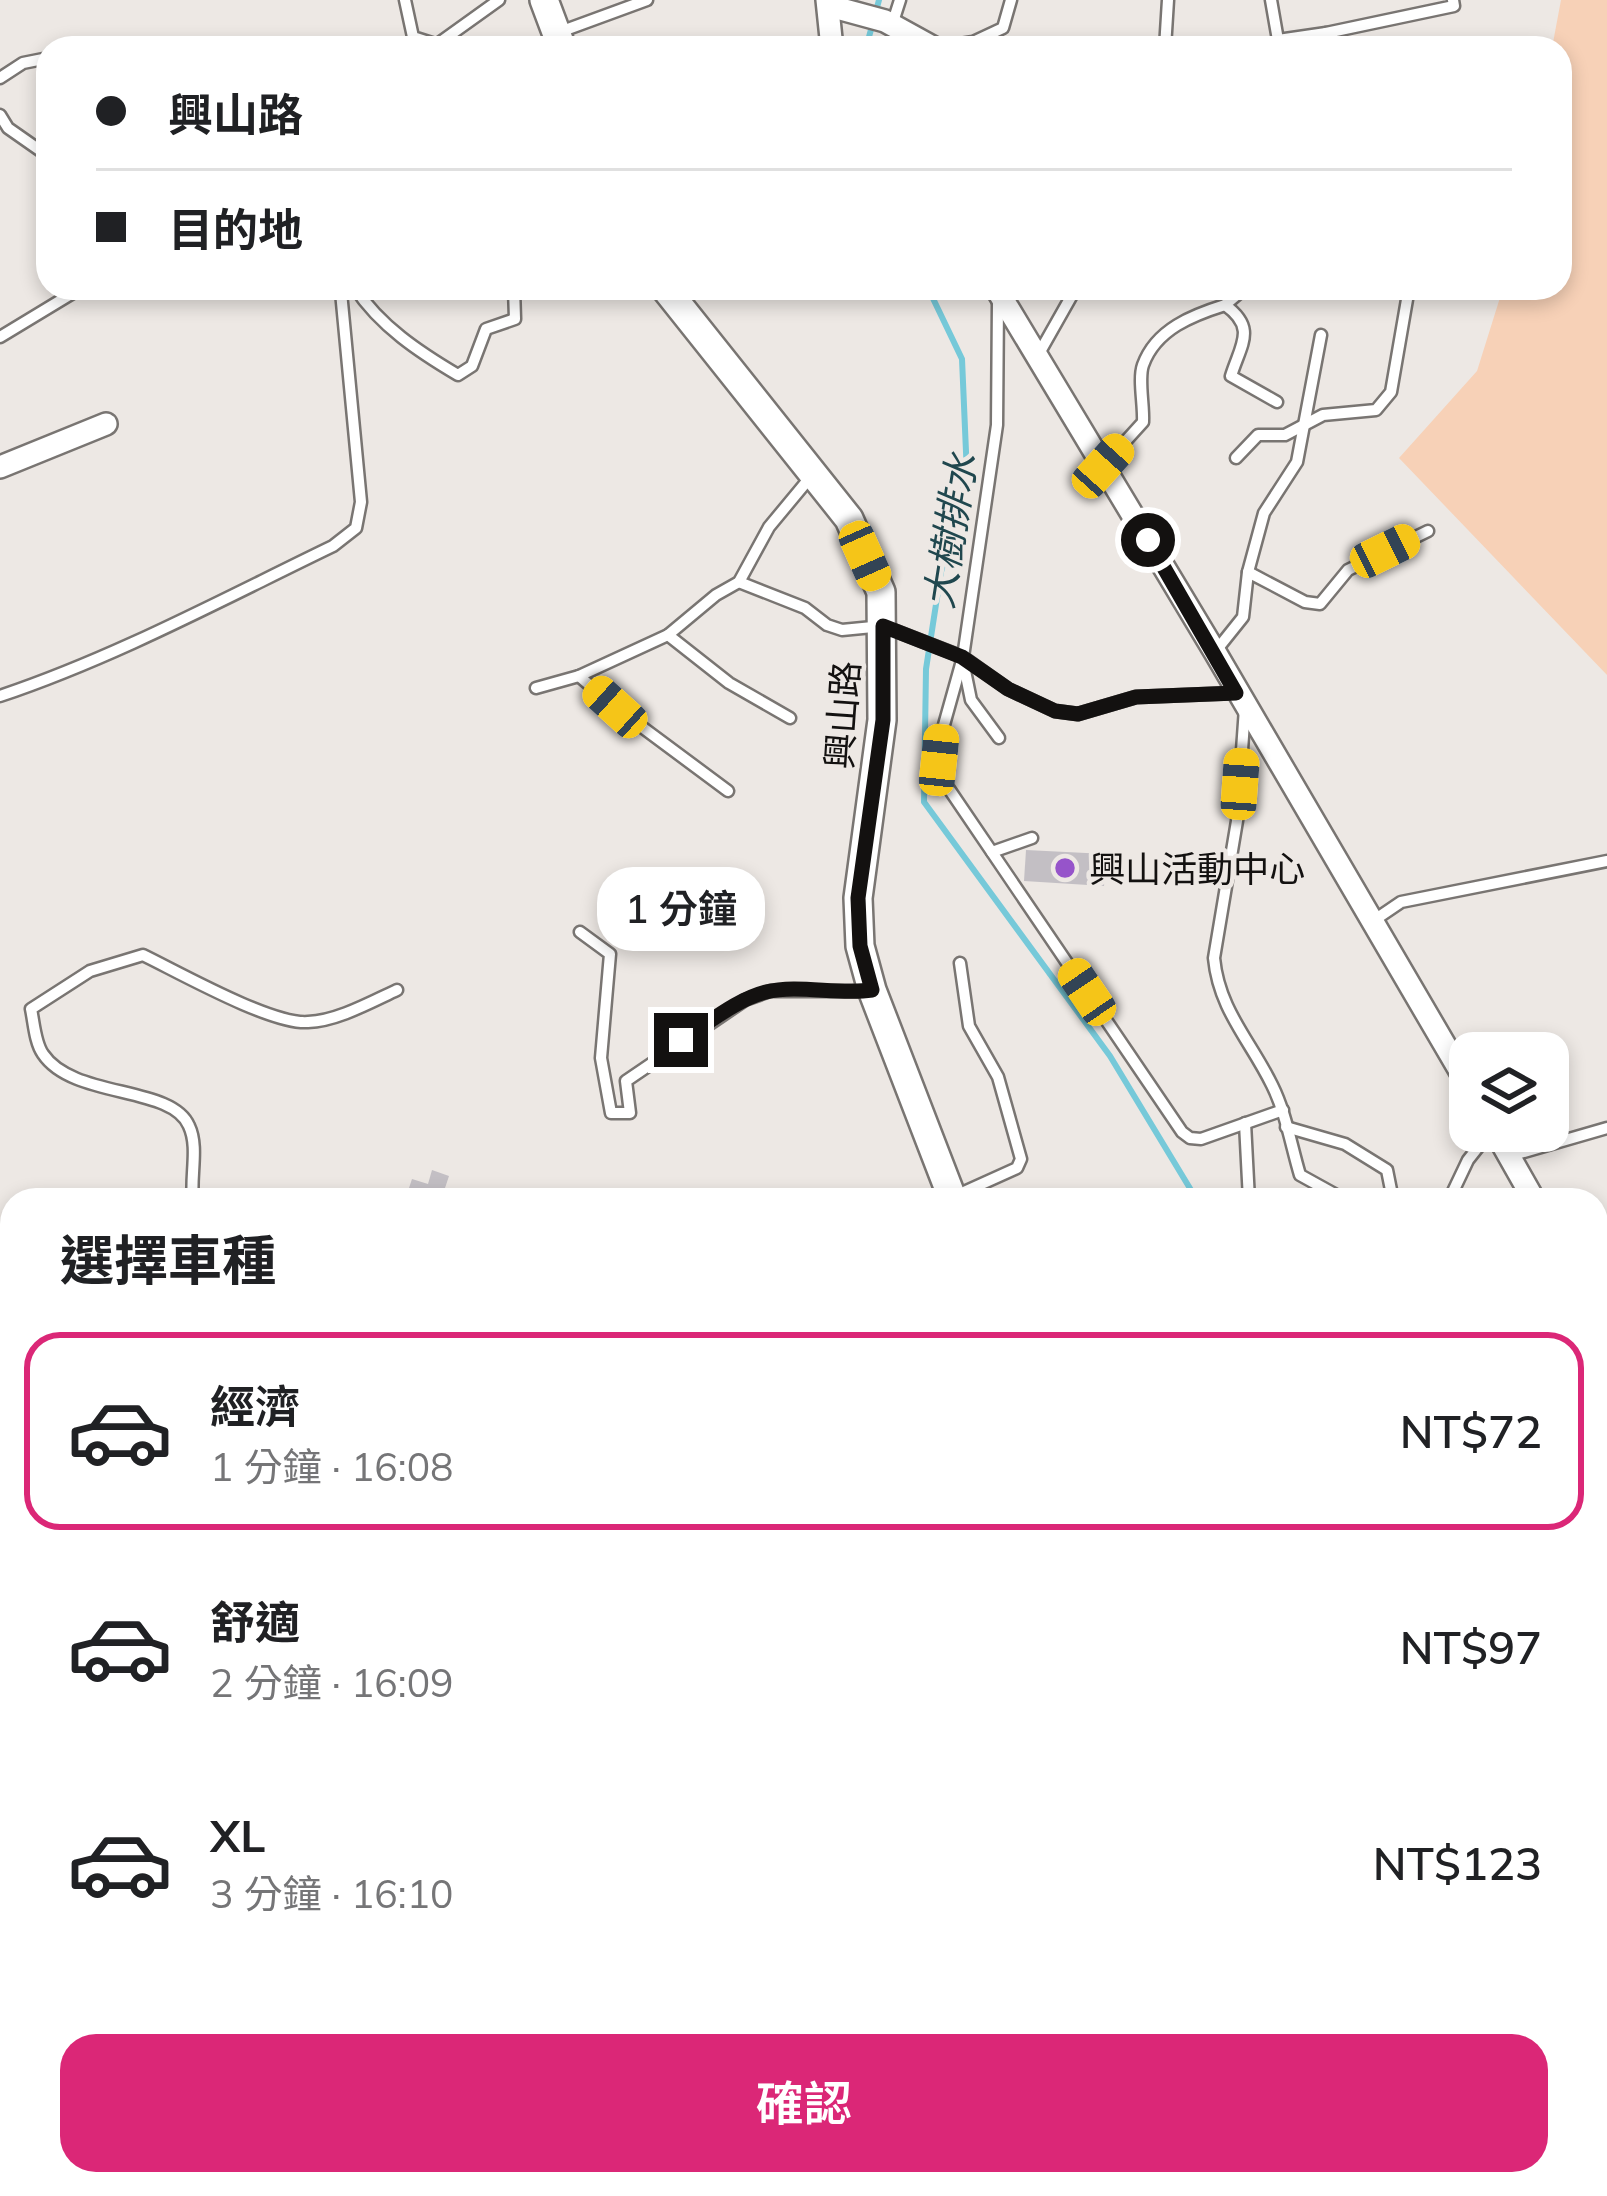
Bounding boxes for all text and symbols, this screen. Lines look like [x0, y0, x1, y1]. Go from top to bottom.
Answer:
text: 興山路 [168, 86, 303, 142]
text: 目的地 [168, 201, 303, 257]
car [1066, 427, 1140, 505]
water label: 大樹排水 [914, 448, 987, 612]
route start [1121, 513, 1175, 567]
car [834, 516, 896, 596]
car [1345, 519, 1425, 583]
street label: 興山路 [816, 660, 868, 770]
car [576, 670, 654, 744]
car [917, 722, 961, 798]
car [1220, 747, 1260, 821]
place label: 興山活動中心 [1089, 846, 1305, 891]
marker: 興山活動中心 [1052, 855, 1078, 881]
callout: 1 分鐘 [597, 866, 765, 950]
text: 1 分鐘 [625, 884, 737, 933]
car [1052, 952, 1122, 1032]
route end [654, 1013, 708, 1067]
map controls [1449, 1032, 1569, 1152]
button: layers [1449, 1032, 1569, 1152]
text: 選擇車種 [60, 1226, 276, 1294]
icon: car [66, 1377, 174, 1485]
text: 經濟 [210, 1378, 300, 1434]
text: NT$72 [1400, 1403, 1542, 1459]
text: 1 分鐘 · 16:08 [210, 1442, 453, 1491]
icon: car [66, 1593, 174, 1701]
text: 舒適 [210, 1594, 300, 1650]
text: NT$97 [1400, 1619, 1542, 1675]
text: 2 分鐘 · 16:09 [210, 1658, 453, 1707]
text: XL [210, 1807, 265, 1863]
icon: car [66, 1809, 174, 1917]
text: NT$123 [1373, 1835, 1542, 1891]
text: 3 分鐘 · 16:10 [210, 1869, 453, 1918]
button: 確認 [60, 2034, 1548, 2172]

